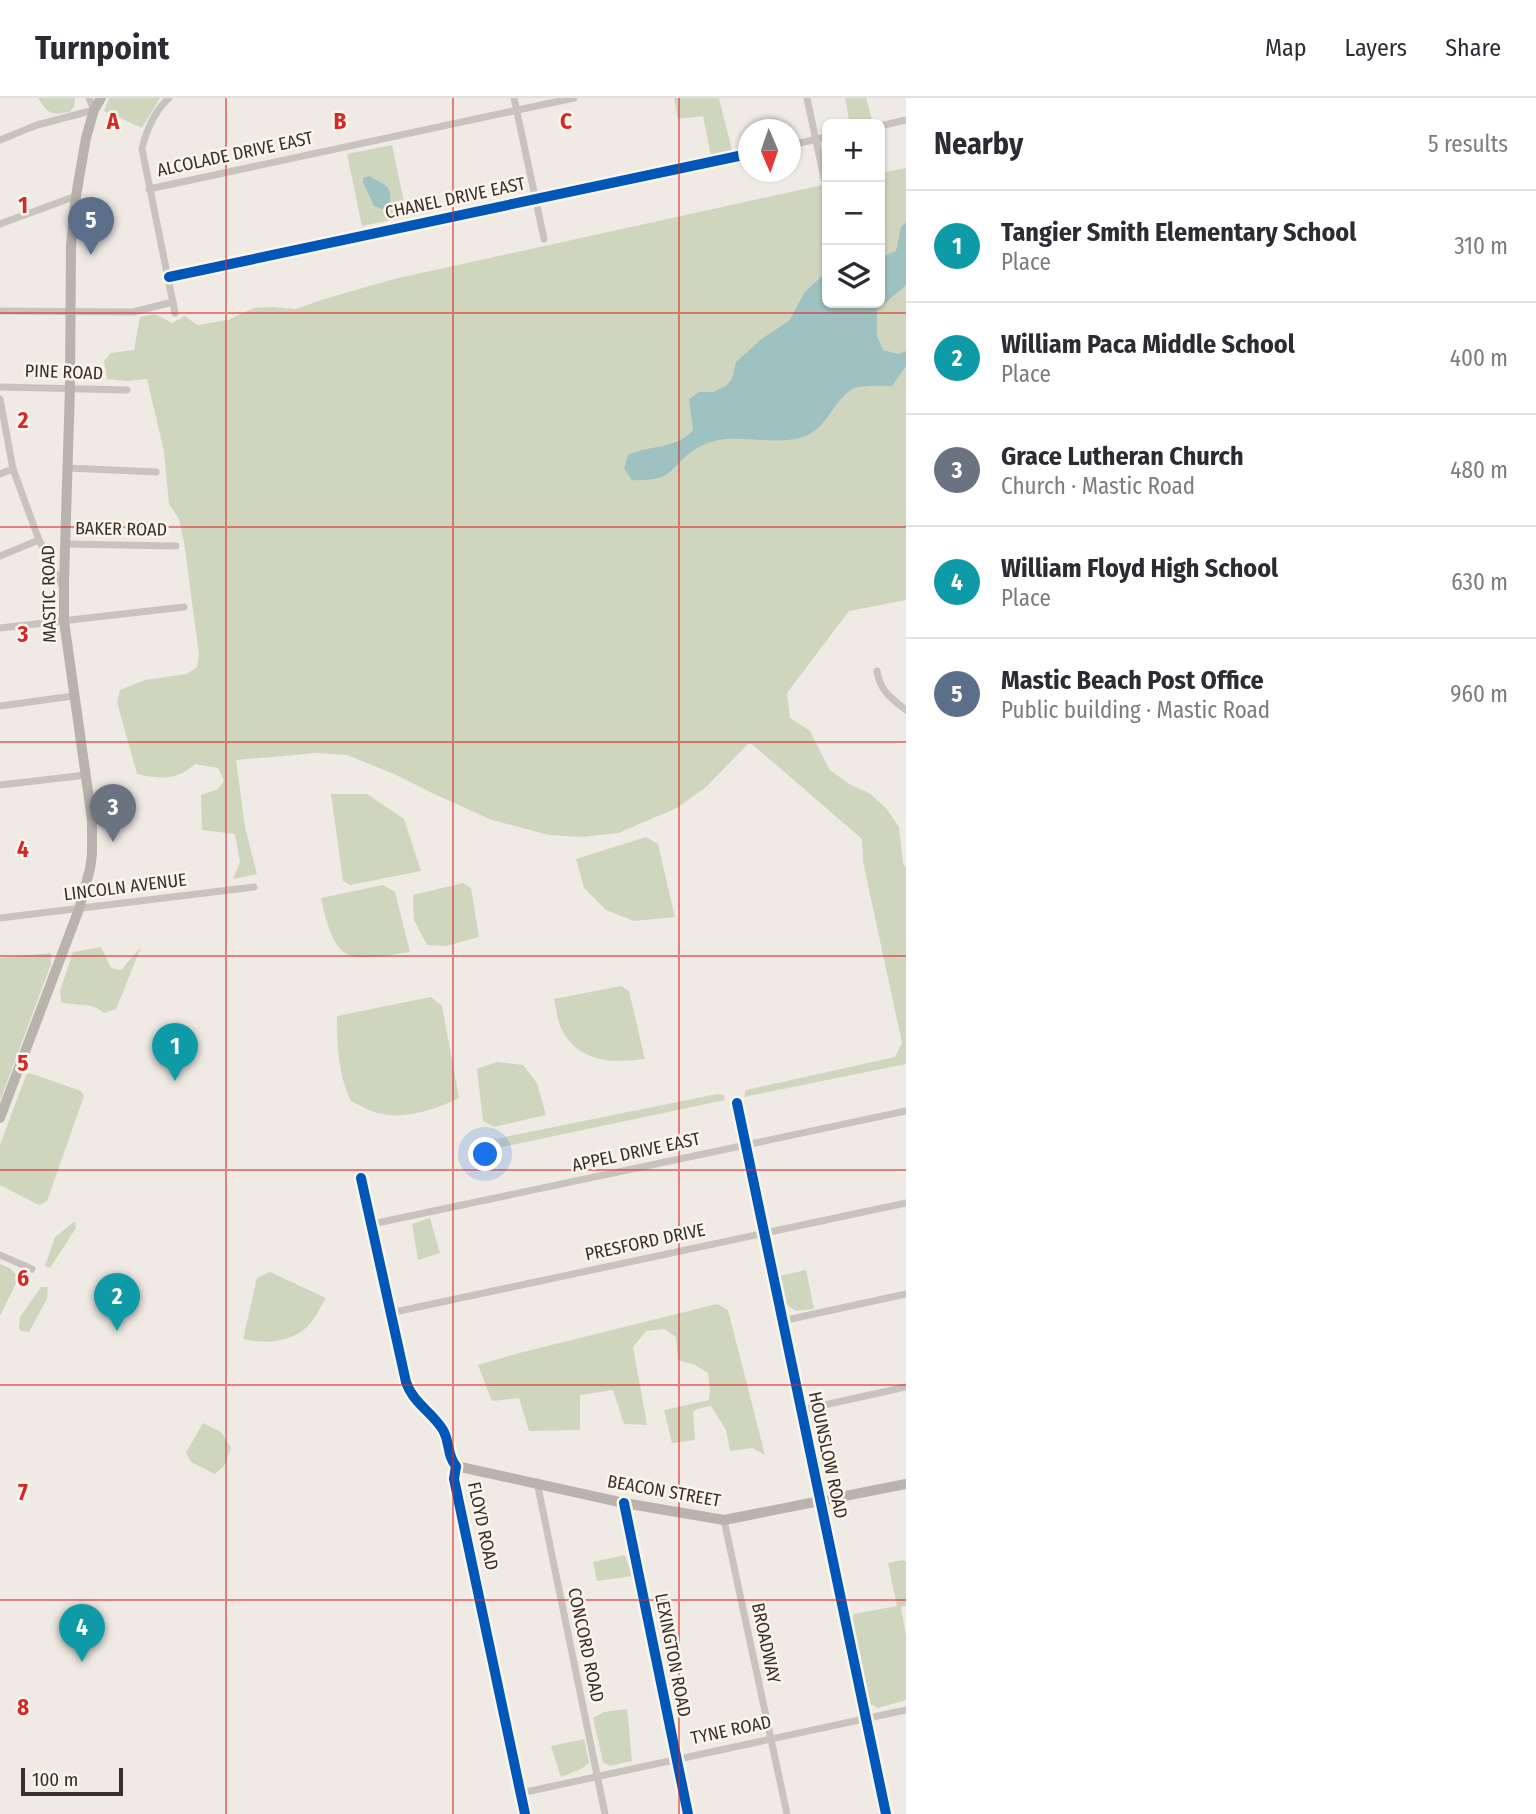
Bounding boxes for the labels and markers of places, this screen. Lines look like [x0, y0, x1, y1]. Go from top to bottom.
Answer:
pin: 5 [68, 197, 114, 255]
pin: 3 [90, 784, 136, 842]
pin: 1 [152, 1023, 198, 1081]
pin: 2 [94, 1273, 140, 1331]
pin: 4 [59, 1604, 105, 1662]

